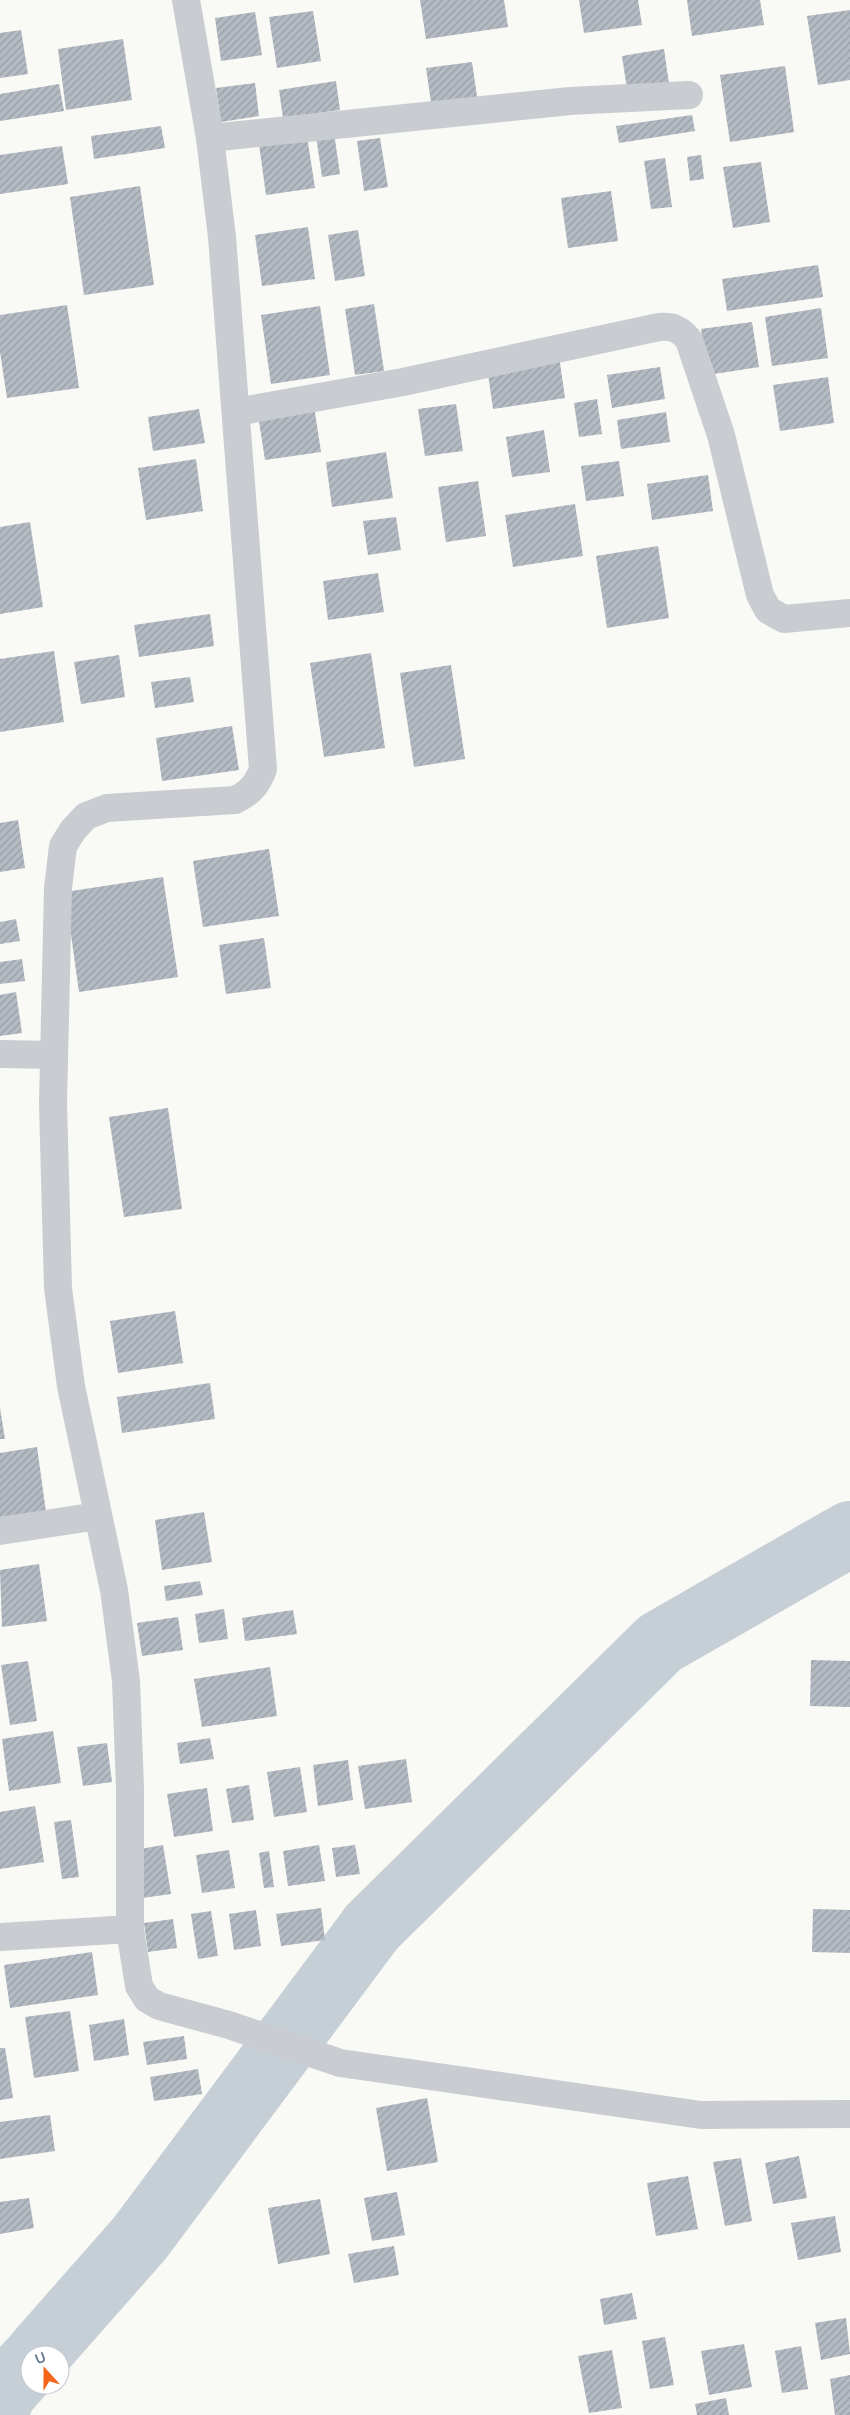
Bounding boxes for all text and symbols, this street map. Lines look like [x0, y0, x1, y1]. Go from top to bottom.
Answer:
north arrow [20, 2345, 70, 2395]
text: U [32, 2348, 48, 2368]

